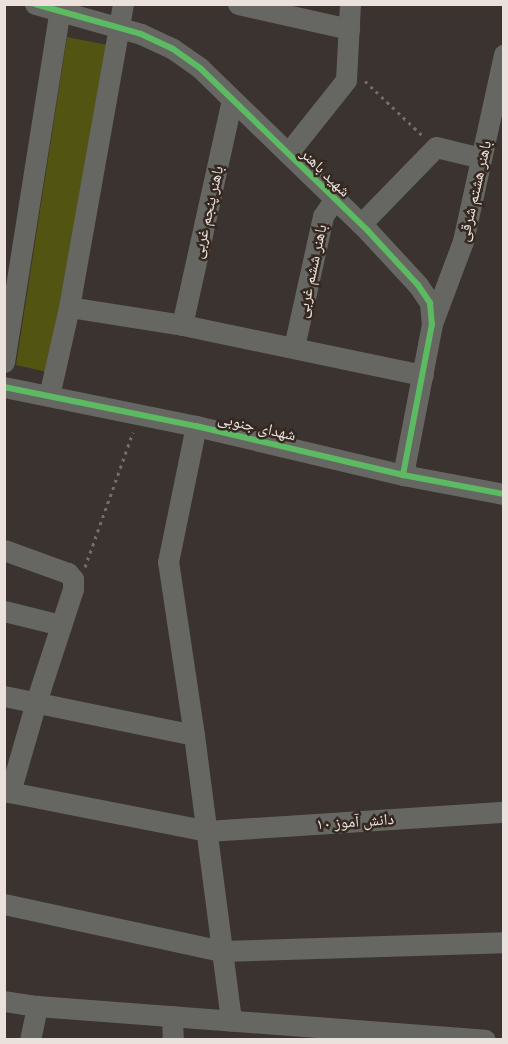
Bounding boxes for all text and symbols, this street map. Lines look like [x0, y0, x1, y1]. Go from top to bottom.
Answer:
street label: باهنر هشتم شرقی [453, 139, 495, 243]
street label: شهید باهنر [297, 144, 355, 200]
street label: باهنر پنجم غربی [187, 164, 227, 260]
street label: باهنر ششم غربی [292, 223, 330, 319]
street label: شهدای جنوبی [216, 408, 298, 444]
street label: دانش آموز ۱۰ [315, 809, 395, 833]

